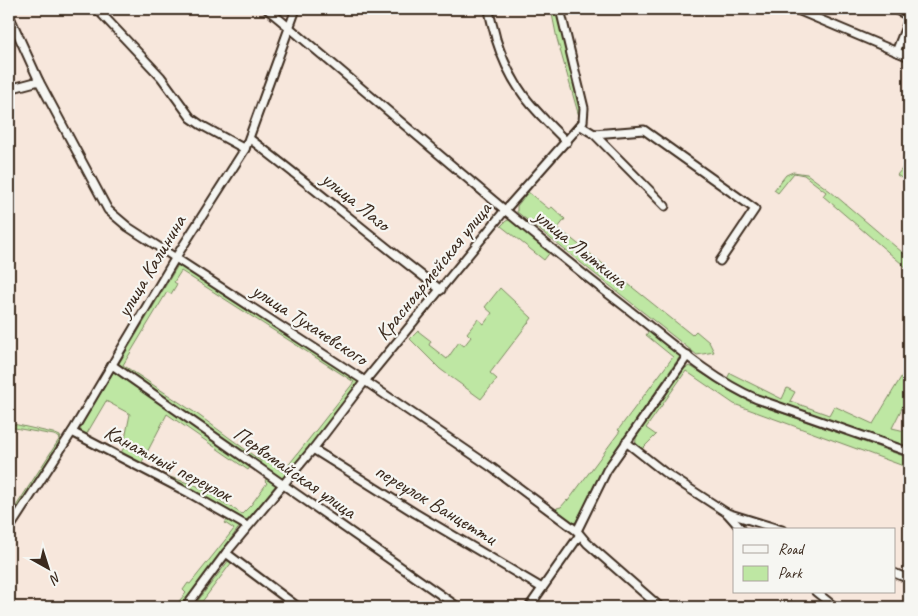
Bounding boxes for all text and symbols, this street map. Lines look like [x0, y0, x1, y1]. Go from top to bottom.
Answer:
street label: улица Лазо [315, 164, 398, 238]
street label: Красноармейская улица [369, 195, 498, 345]
street label: улица Лыткина [528, 201, 634, 294]
street label: улица Калинина [109, 209, 193, 324]
street label: улица Тухачевского [246, 276, 375, 372]
street label: Канатный переулок [100, 419, 238, 509]
street label: Первомайская улица [229, 420, 363, 525]
street label: переулок Ванцетти [370, 457, 503, 551]
legend [733, 528, 896, 594]
text: Road [778, 540, 805, 559]
north arrow [22, 544, 72, 594]
text: Park [778, 564, 803, 583]
text: N [45, 568, 65, 589]

